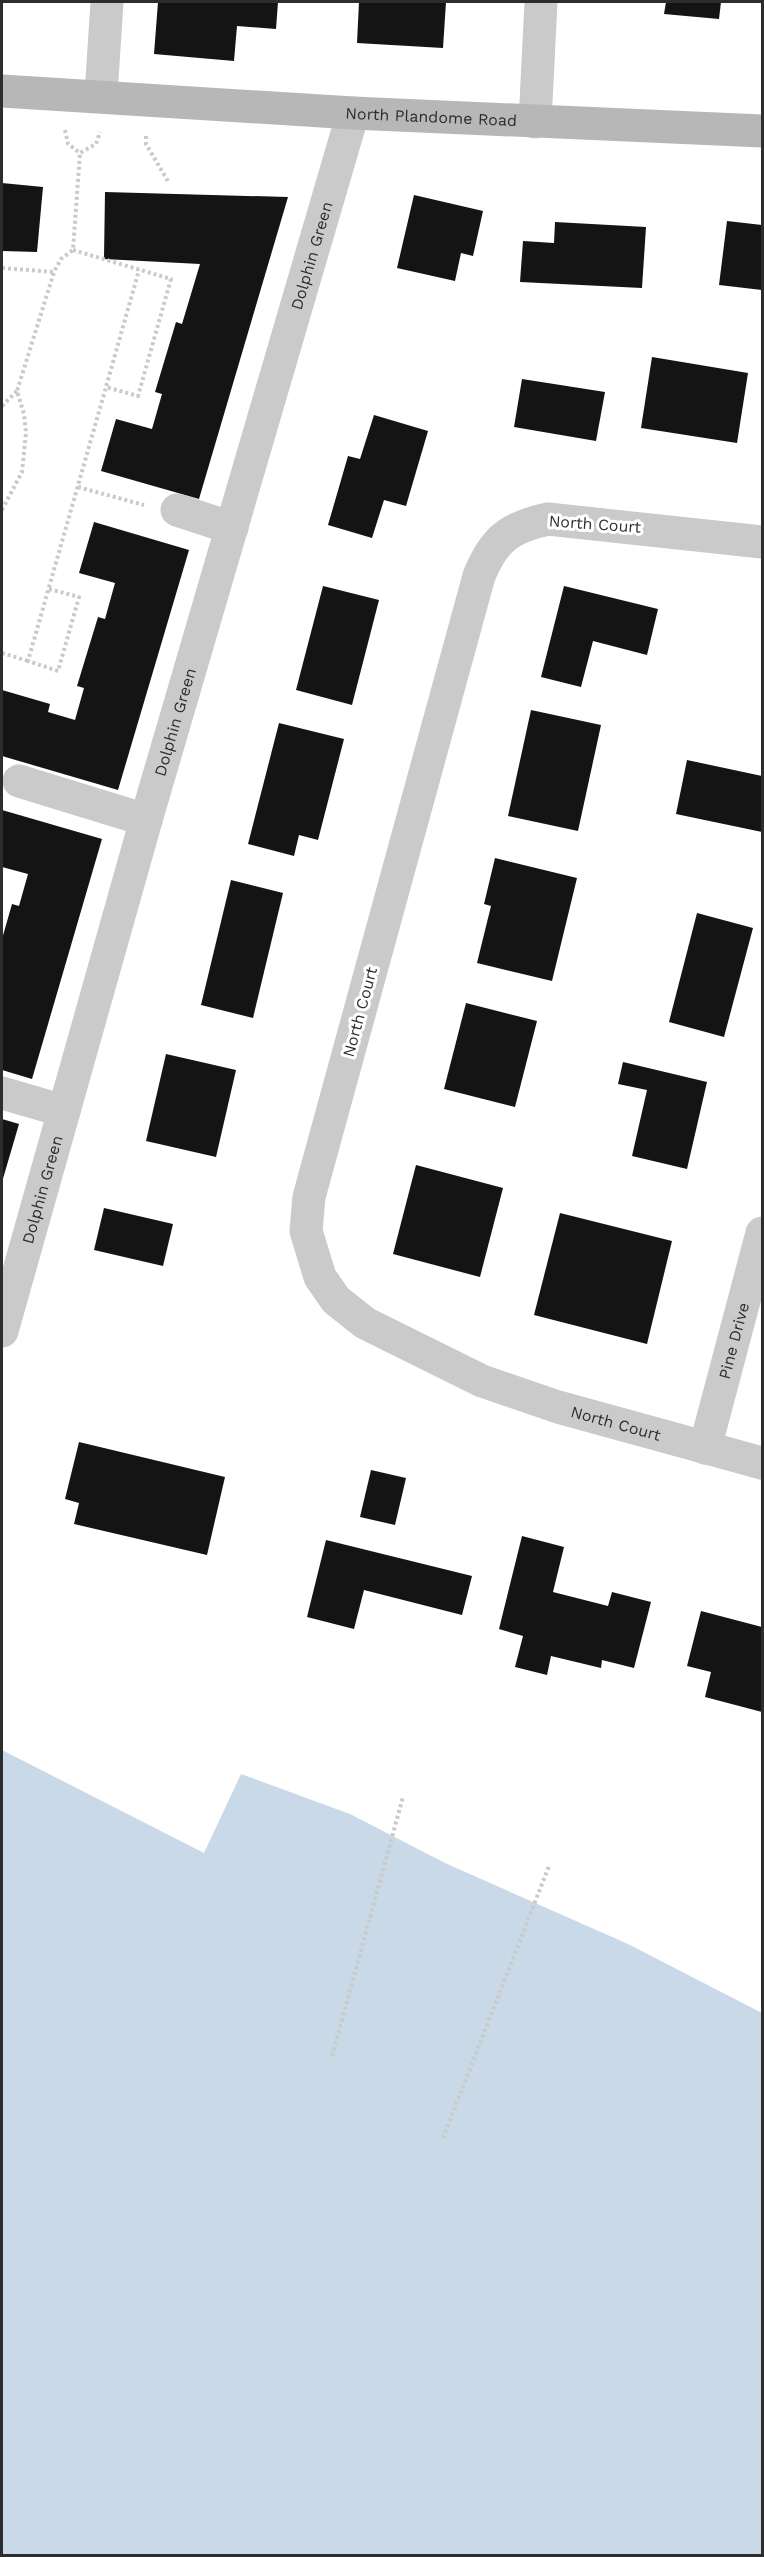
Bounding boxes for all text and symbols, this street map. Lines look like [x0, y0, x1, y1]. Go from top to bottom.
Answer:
street label: North Plandome Road [345, 103, 517, 130]
street label: Dolphin Green [286, 199, 336, 312]
street label: North Court [548, 511, 642, 537]
street label: Dolphin Green [150, 666, 200, 778]
street label: North Court [339, 965, 381, 1059]
street label: Dolphin Green [18, 1133, 66, 1246]
street label: Pine Drive [714, 1300, 753, 1381]
street label: North Court [569, 1402, 663, 1444]

